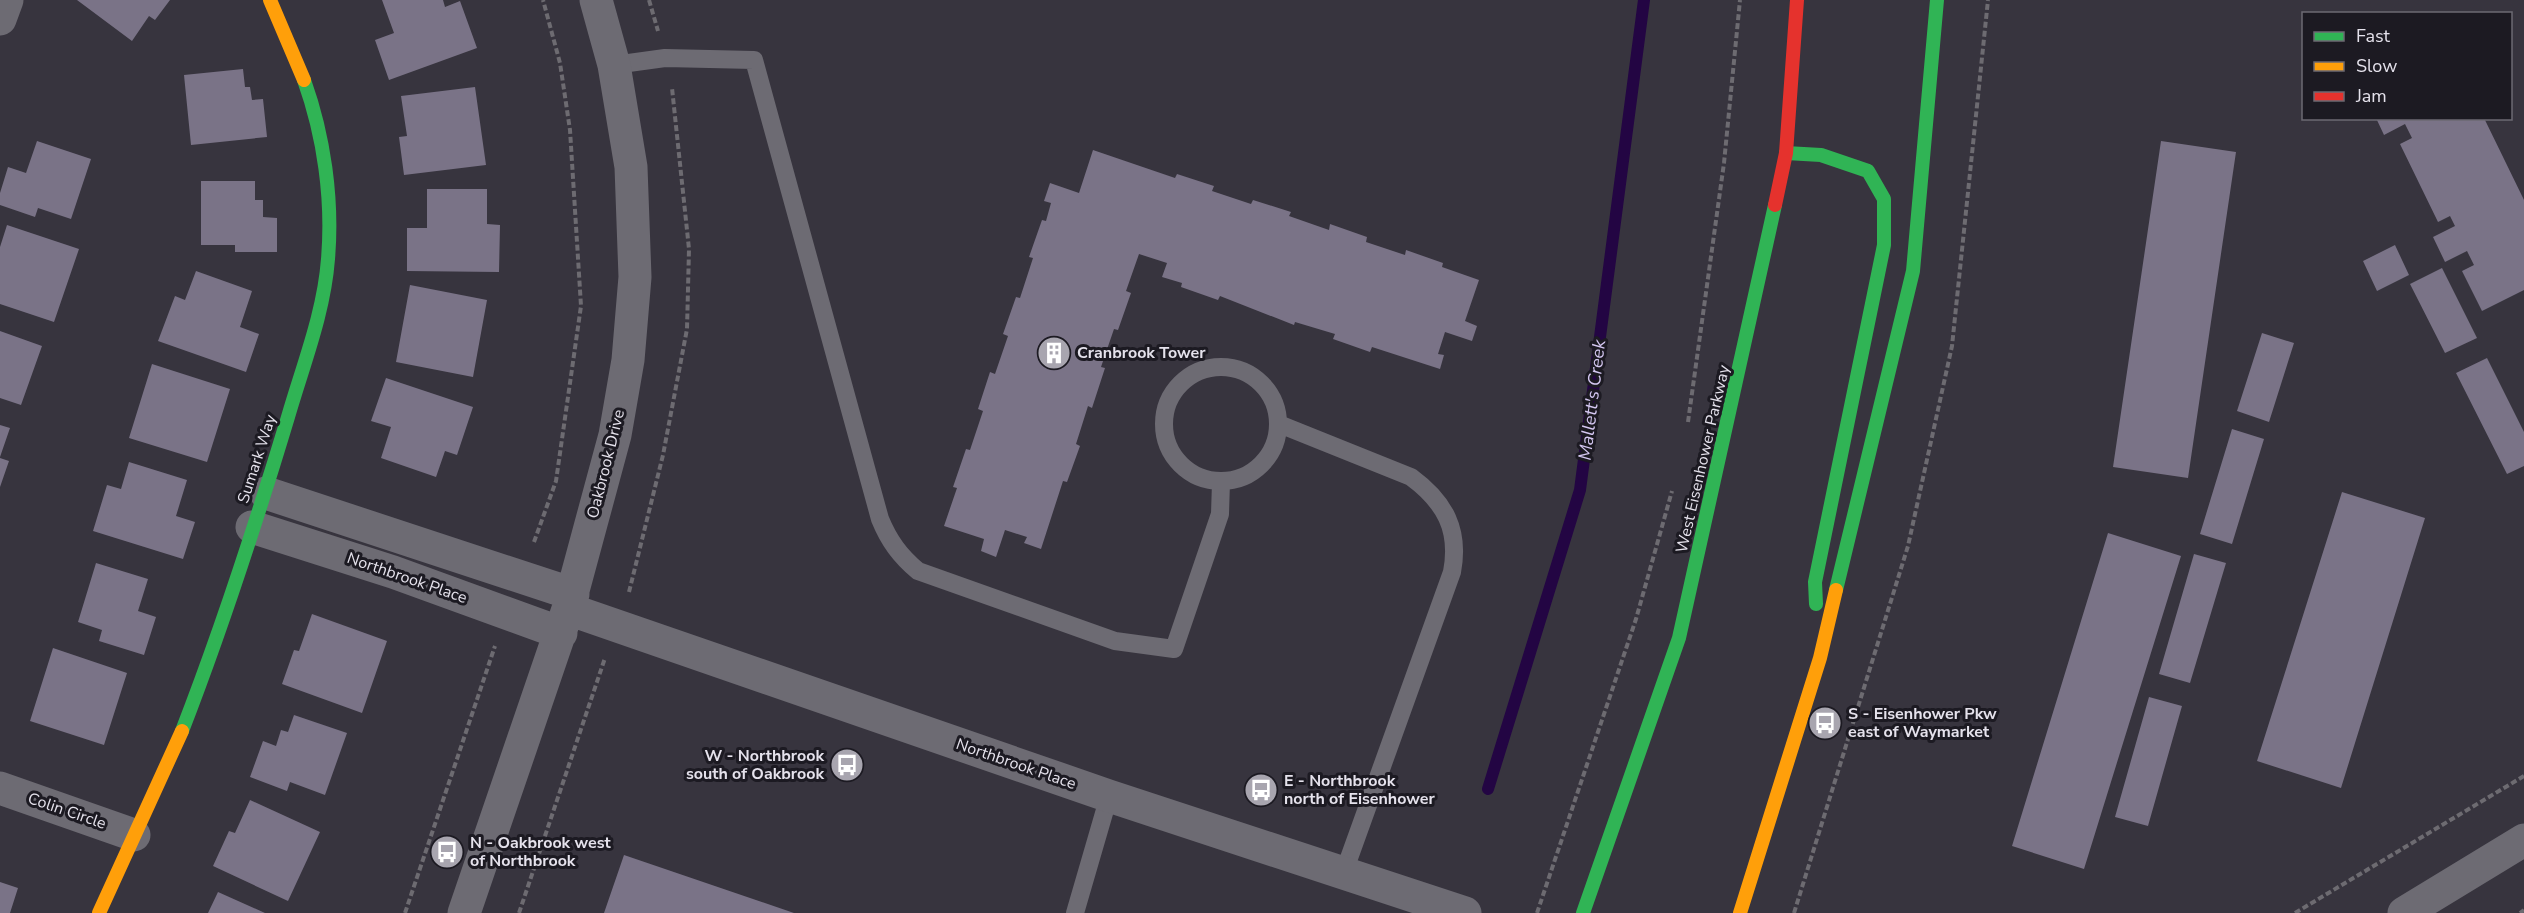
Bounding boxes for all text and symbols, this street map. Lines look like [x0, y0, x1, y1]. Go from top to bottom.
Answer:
legend [2302, 12, 2512, 120]
text: Fast [2356, 24, 2391, 48]
text: Slow [2356, 54, 2397, 78]
text: Jam [2355, 84, 2387, 108]
building icon: Cranbrook Tower [1036, 335, 1072, 371]
water label: Mallett's Creek [1573, 337, 1611, 462]
place label: Cranbrook Tower [1077, 342, 1206, 364]
street label: West Eisenhower Parkway [1671, 362, 1735, 555]
street label: Oakbrook Drive [582, 407, 630, 521]
street label: Sumark Way [232, 411, 282, 506]
street label: Northbrook Place [344, 547, 470, 609]
place label: S - Eisenhower Pkw east of Waymarket [1848, 703, 1997, 743]
bus stop icon: S - Eisenhower Pkw east of Waymarket [1807, 705, 1843, 741]
street label: Northbrook Place [953, 733, 1079, 795]
place label: W - Northbrook south of Oakbrook [686, 745, 824, 785]
bus stop icon: W - Northbrook south of Oakbrook [829, 747, 865, 783]
place label: E - Northbrook north of Eisenhower [1284, 770, 1435, 810]
bus stop icon: E - Northbrook north of Eisenhower [1243, 772, 1279, 808]
street label: Colin Circle [25, 787, 109, 835]
place label: N - Oakbrook west of Northbrook [470, 832, 611, 872]
bus stop icon: N - Oakbrook west of Northbrook [429, 834, 465, 870]

